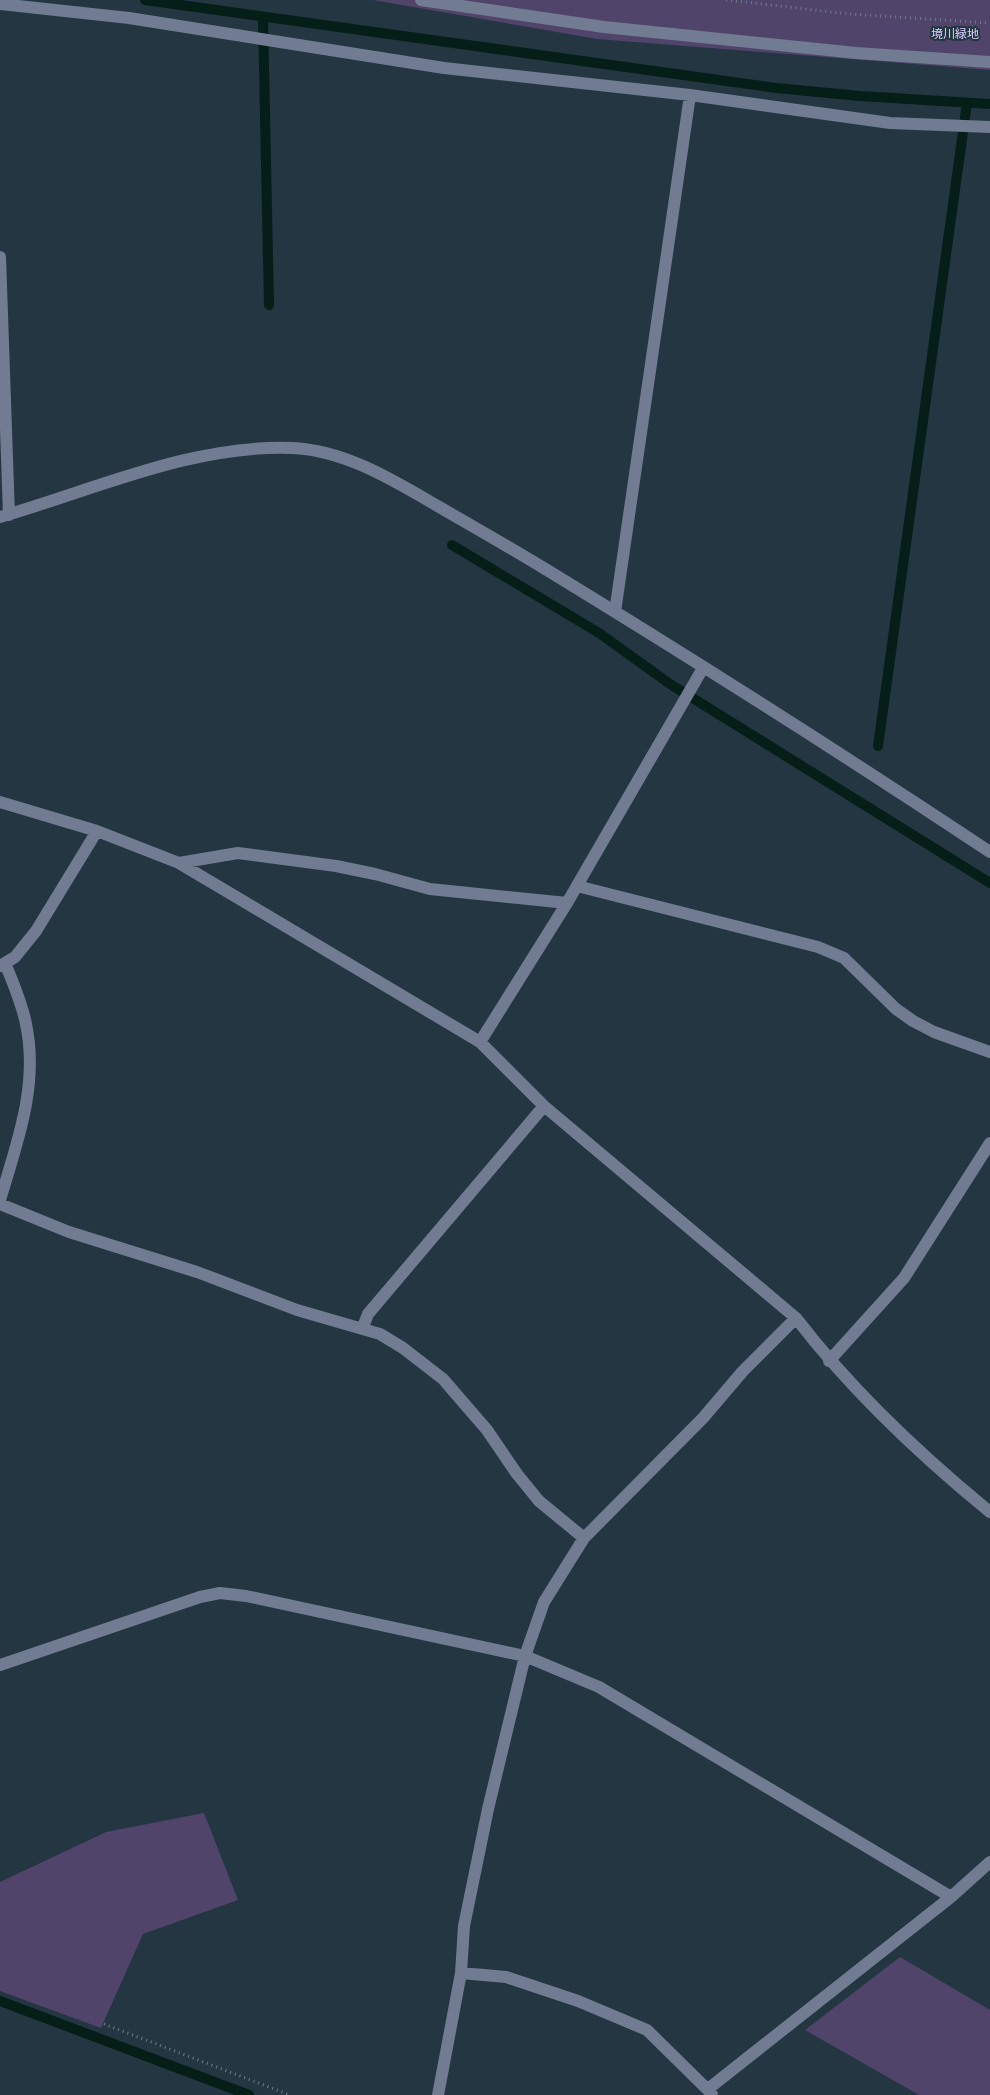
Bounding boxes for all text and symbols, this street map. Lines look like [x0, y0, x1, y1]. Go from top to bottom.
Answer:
park label: 境川緑地 [931, 27, 979, 41]

